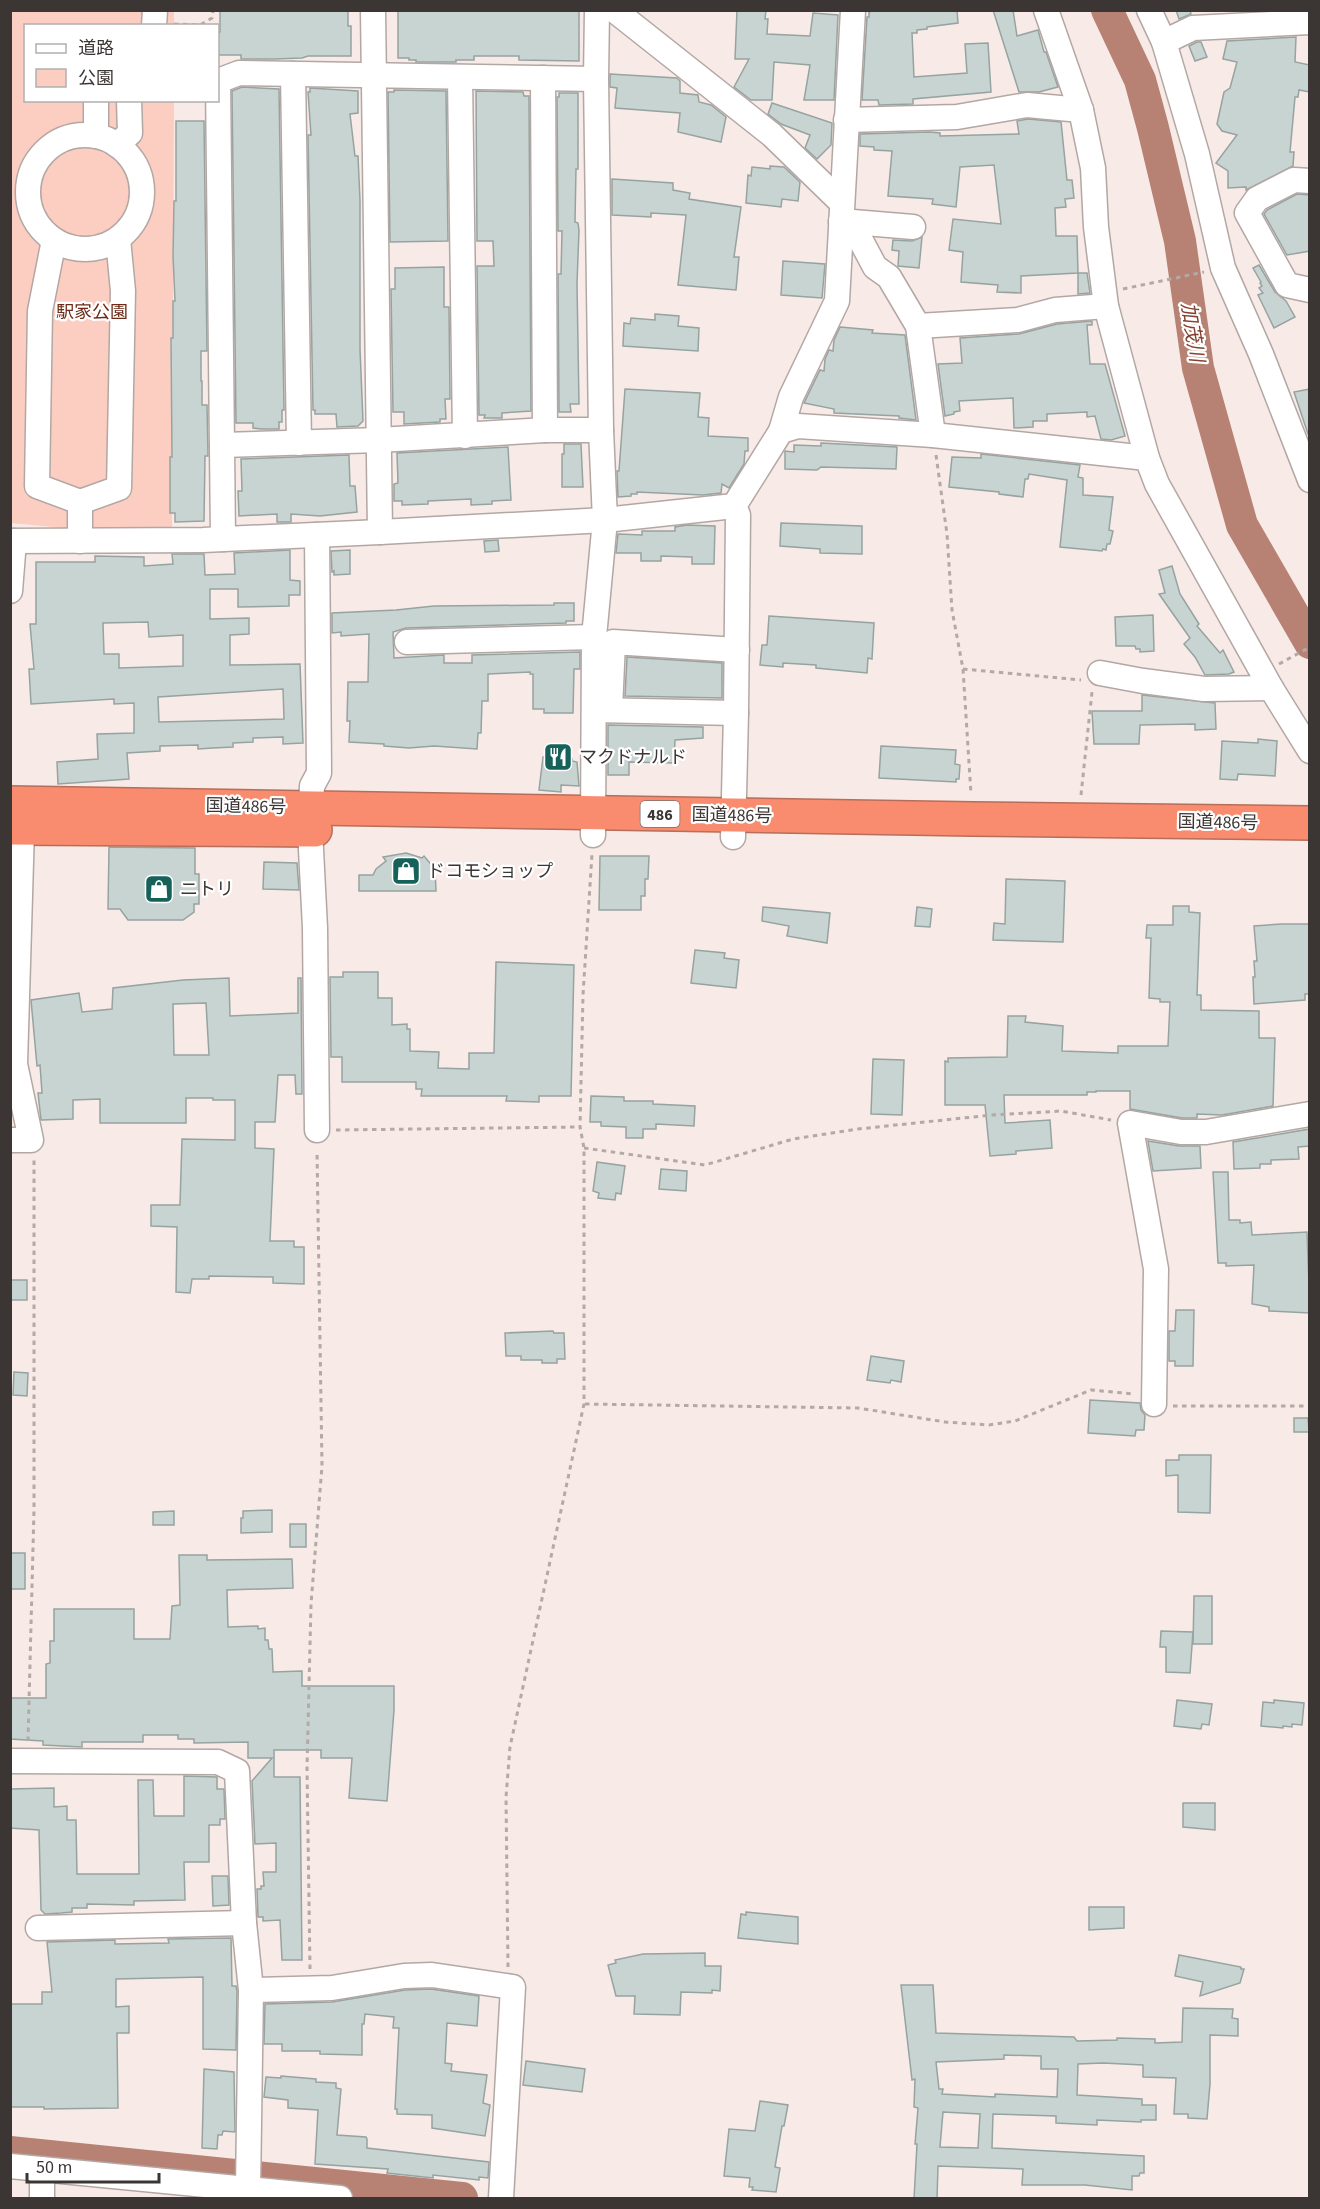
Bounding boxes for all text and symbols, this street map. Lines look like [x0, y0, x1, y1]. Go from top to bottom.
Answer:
legend [24, 24, 219, 102]
text: 道路 [78, 36, 114, 61]
text: 公園 [78, 66, 114, 91]
park label: 駅家公園 [56, 300, 128, 325]
water label: 加茂川 [1173, 300, 1211, 366]
restaurant icon: マクドナルド [542, 741, 574, 773]
place label: マクドナルド [579, 745, 687, 770]
street label: 国道486号 [205, 793, 287, 820]
road number: 486 [640, 801, 680, 827]
street label: 国道486号 [691, 802, 773, 829]
street label: 国道486号 [1177, 809, 1259, 836]
shop icon: ドコモショップ [390, 855, 422, 887]
place label: ドコモショップ [427, 859, 553, 884]
shop icon: ニトリ [143, 873, 175, 905]
place label: ニトリ [180, 877, 234, 902]
scale bar [27, 2146, 159, 2184]
text: 50 m [36, 2155, 72, 2180]

